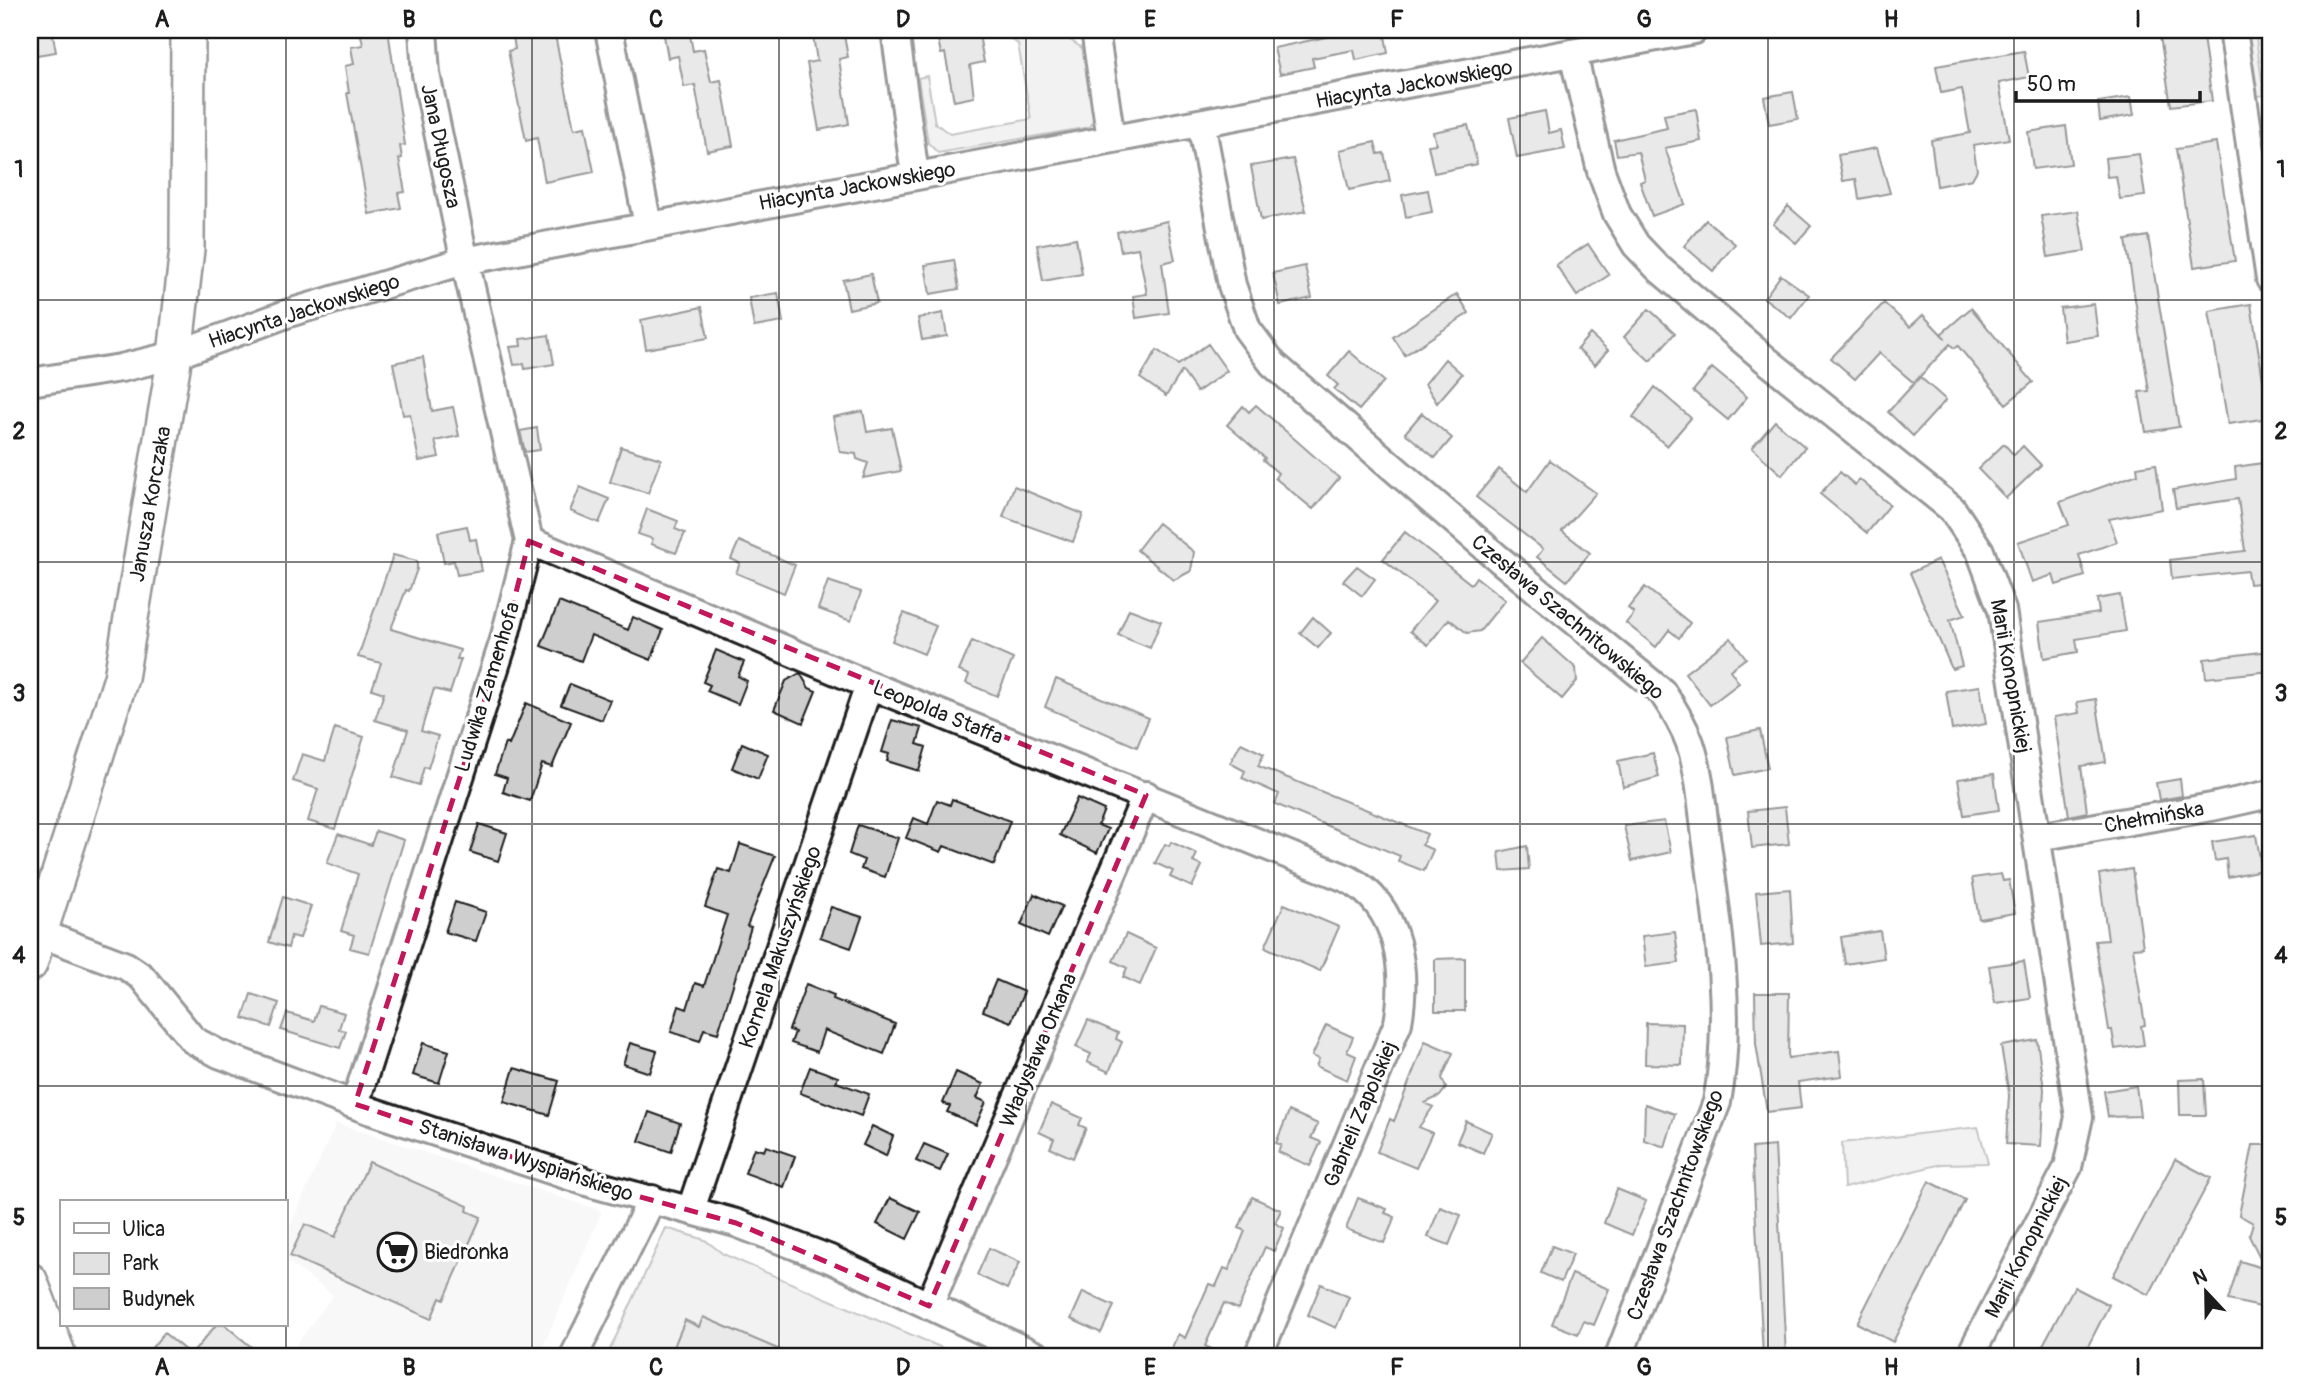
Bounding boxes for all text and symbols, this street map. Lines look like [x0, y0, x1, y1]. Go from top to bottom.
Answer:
text: A [155, 5, 170, 34]
text: B [402, 5, 416, 34]
text: C [649, 5, 663, 34]
text: D [896, 5, 910, 34]
text: E [1144, 5, 1156, 34]
text: F [1390, 5, 1404, 34]
text: G [1636, 5, 1652, 34]
text: H [1884, 5, 1898, 34]
text: I [2135, 5, 2141, 34]
street label: Hiacynta Jackowskiego [1314, 54, 1515, 115]
scale bar [2016, 60, 2200, 104]
text: 50 m [2027, 71, 2076, 98]
street label: Jana Długosza [414, 82, 467, 211]
text: 1 [15, 155, 24, 184]
text: 1 [2277, 155, 2286, 184]
street label: Hiacynta Jackowskiego [757, 156, 958, 217]
street label: Hiacynta Jackowskiego [205, 268, 403, 355]
text: 2 [13, 417, 26, 446]
text: 2 [2275, 417, 2288, 446]
street label: Janusza Korczaka [124, 424, 177, 584]
street label: Czesława Szachnitowskiego [1466, 529, 1670, 706]
street label: Marii Konopnickiej [1984, 597, 2037, 755]
street label: Ludwika Zamenhofa [449, 599, 526, 776]
street label: Leopolda Staffa [869, 674, 1007, 751]
text: 3 [13, 679, 25, 708]
text: 3 [2275, 679, 2287, 708]
street label: Chełmińska [2102, 795, 2206, 840]
street label: Kornela Makuszyńskiego [733, 842, 828, 1052]
text: 4 [12, 941, 26, 970]
text: 4 [2274, 941, 2288, 970]
street label: Władysława Orkana [994, 969, 1083, 1132]
street label: Gabrieli Zapolskiej [1318, 1037, 1403, 1191]
street label: Czesława Szachnitowskiego [1621, 1086, 1730, 1324]
street label: Stanisława Wyspiańskiego [415, 1113, 637, 1208]
street label: Marii Konopnickiej [1979, 1172, 2074, 1323]
legend [60, 1200, 287, 1326]
text: 5 [13, 1203, 25, 1232]
text: 5 [2275, 1203, 2287, 1232]
text: Ulica [122, 1216, 165, 1243]
supermarket icon: Biedronka [376, 1231, 418, 1273]
place label: Biedronka [424, 1239, 509, 1266]
text: Park [122, 1250, 159, 1277]
north arrow [2170, 1256, 2240, 1326]
text: N [2190, 1264, 2211, 1291]
text: Budynek [122, 1286, 195, 1313]
text: A [155, 1353, 170, 1382]
text: B [402, 1353, 416, 1382]
text: C [649, 1353, 663, 1382]
text: D [896, 1353, 910, 1382]
text: E [1144, 1353, 1156, 1382]
text: F [1390, 1353, 1404, 1382]
text: G [1636, 1353, 1652, 1382]
text: H [1884, 1353, 1898, 1382]
text: I [2135, 1353, 2141, 1382]

